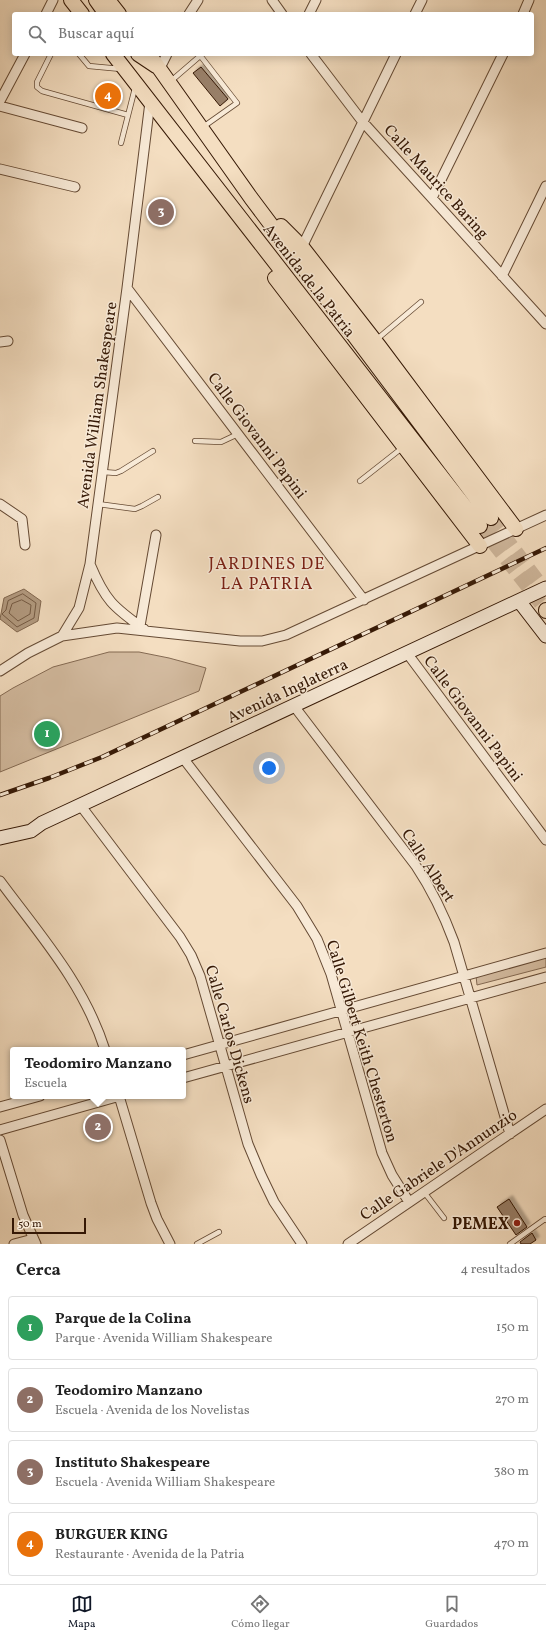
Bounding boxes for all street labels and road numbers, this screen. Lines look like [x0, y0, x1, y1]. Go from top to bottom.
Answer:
street label: Calle Maurice Baring [378, 120, 493, 244]
street label: Avenida de la Patria [257, 220, 360, 343]
street label: Avenida William Shakespeare [73, 300, 123, 510]
street label: Calle Giovanni Papini [202, 369, 311, 504]
street label: Calle Giovanni Papini [418, 652, 527, 787]
street label: Avenida Inglaterra [224, 654, 352, 729]
street label: Calle Albert [395, 825, 459, 907]
street label: Calle Gilbert Keith Chesterton [320, 938, 402, 1145]
street label: Calle Carlos Dickens [199, 963, 259, 1106]
street label: Calle Gabriele D'Annunzio [356, 1105, 522, 1227]

